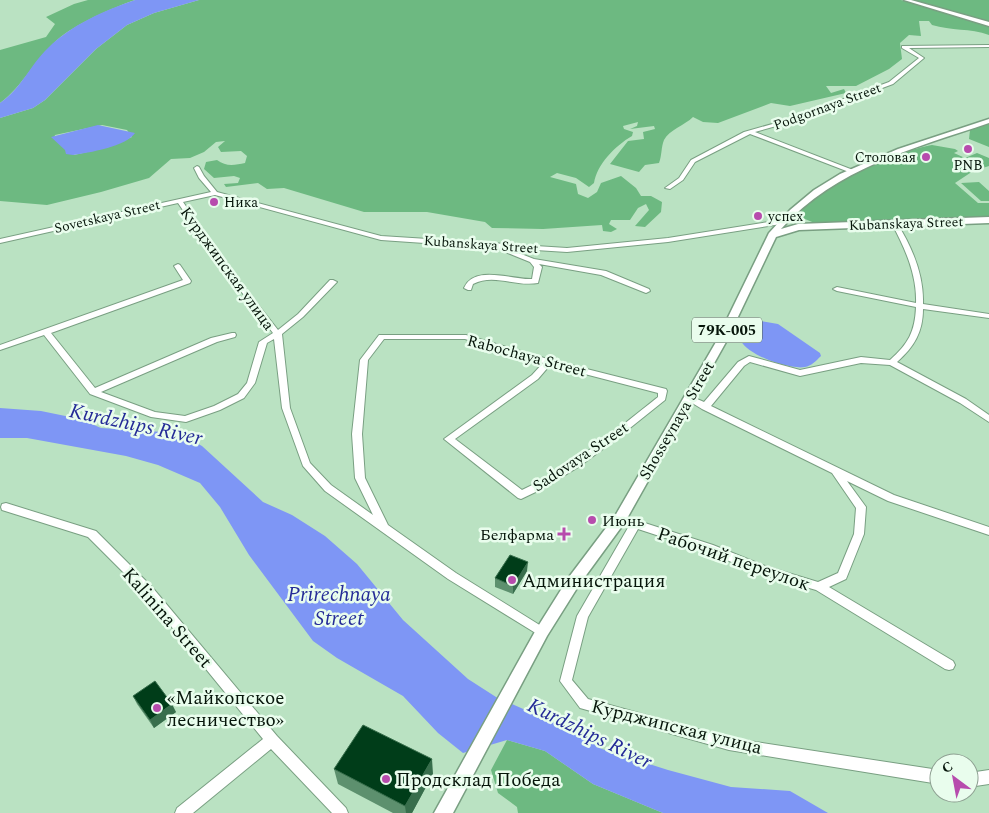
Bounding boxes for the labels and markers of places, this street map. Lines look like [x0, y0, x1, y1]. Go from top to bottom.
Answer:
marker: PNB [962, 143, 974, 155]
place label: Столовая [855, 147, 916, 168]
marker: Столовая [920, 151, 932, 163]
place label: PNB [953, 155, 983, 176]
place label: Ника [224, 192, 258, 213]
marker: Ника [208, 196, 220, 208]
place label: успех [767, 206, 803, 227]
marker: успех [752, 210, 764, 222]
place label: Июнь [602, 509, 645, 533]
marker: Июнь [586, 514, 598, 526]
place label: Белфарма [480, 523, 554, 547]
marker: Белфарма [558, 528, 570, 540]
place label: Администрация [522, 567, 665, 596]
marker: Администрация [506, 574, 518, 586]
place label: «Майкопское лесничество» [167, 684, 285, 735]
marker: «Майкопское лесничество» [151, 702, 163, 714]
place label: Продсклад Победа [396, 766, 561, 795]
marker: Продсклад Победа [380, 773, 392, 785]

